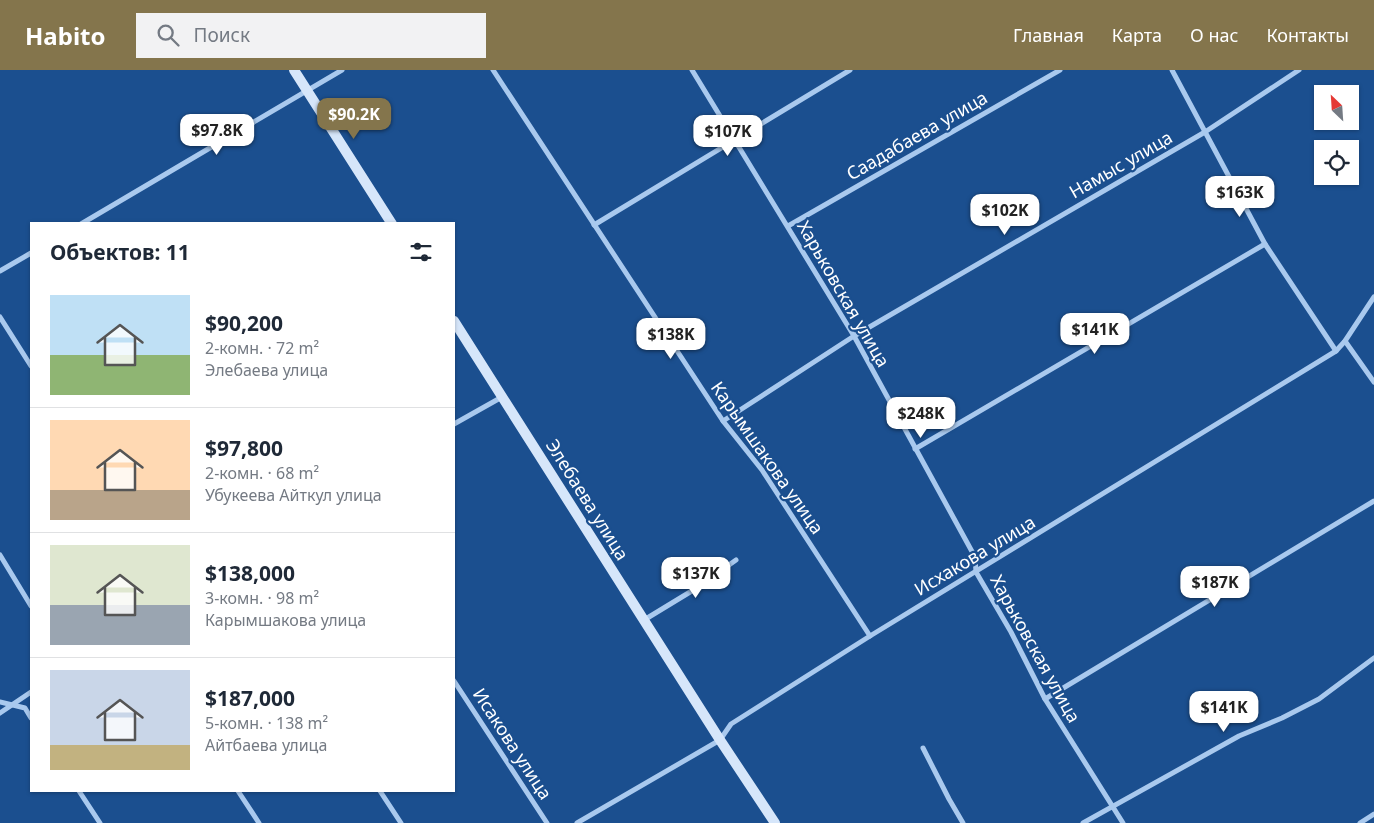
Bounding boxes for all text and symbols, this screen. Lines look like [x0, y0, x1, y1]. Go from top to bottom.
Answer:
search box [136, 13, 486, 58]
text: Habito [25, 19, 106, 52]
icon: search [154, 21, 182, 49]
text: Поиск [194, 22, 250, 48]
text: Главная [1013, 23, 1084, 47]
text: Карта [1112, 23, 1162, 47]
text: О нас [1190, 23, 1238, 47]
text: Контакты [1266, 23, 1349, 47]
street label: Саадабаева улица [842, 85, 991, 185]
north arrow [1314, 85, 1359, 130]
map controls [1314, 85, 1359, 185]
pin: $90.2K [313, 98, 395, 140]
text: $90.2K [328, 103, 380, 125]
pin: $97.8K [176, 114, 258, 156]
pin: $107K [693, 114, 763, 157]
text: $97.8K [191, 119, 243, 141]
text: $107K [704, 120, 752, 142]
street label: Намыс улица [1065, 125, 1176, 203]
button: locate [1314, 140, 1359, 185]
pin: $163K [1205, 176, 1275, 218]
text: $163K [1216, 181, 1264, 203]
pin: $102K [970, 194, 1040, 236]
text: $102K [981, 199, 1029, 221]
street label: Харьковская улица [792, 216, 896, 371]
text: Объектов: 11 [50, 238, 190, 266]
icon: filters [407, 238, 435, 266]
text: $90,200 [205, 309, 283, 337]
pin: $141K [1060, 312, 1130, 355]
icon: home [90, 315, 150, 375]
pin: $138K [636, 318, 706, 360]
text: $141K [1071, 318, 1119, 340]
text: $138K [647, 323, 695, 345]
text: 2-комн. · 72 m² [205, 337, 319, 359]
text: Элебаева улица [205, 359, 328, 381]
street label: Карымшакова улица [706, 376, 830, 539]
pin: $248K [886, 396, 956, 439]
text: $248K [897, 402, 945, 424]
text: $97,800 [205, 434, 283, 462]
street label: Элебаева улица [541, 434, 635, 565]
icon: home [90, 440, 150, 500]
text: 2-комн. · 68 m² [205, 462, 319, 484]
text: Убукеева Айткул улица [205, 484, 382, 506]
street label: Исхакова улица [910, 510, 1039, 601]
pin: $137K [661, 556, 731, 599]
text: $138,000 [205, 559, 295, 587]
text: $137K [672, 562, 720, 584]
icon: home [90, 565, 150, 625]
pin: $187K [1180, 566, 1250, 608]
street label: Харьковская улица [985, 570, 1086, 727]
text: $187K [1191, 571, 1239, 593]
text: 3-комн. · 98 m² [205, 587, 319, 609]
text: Карымшакова улица [205, 609, 366, 631]
street label: Исакова улица [468, 683, 558, 804]
text: $187,000 [205, 684, 295, 712]
icon: home [90, 690, 150, 750]
pin: $141K [1189, 690, 1259, 733]
text: $141K [1200, 696, 1248, 718]
text: 5-комн. · 138 m² [205, 712, 328, 734]
text: Айтбаева улица [205, 734, 327, 756]

